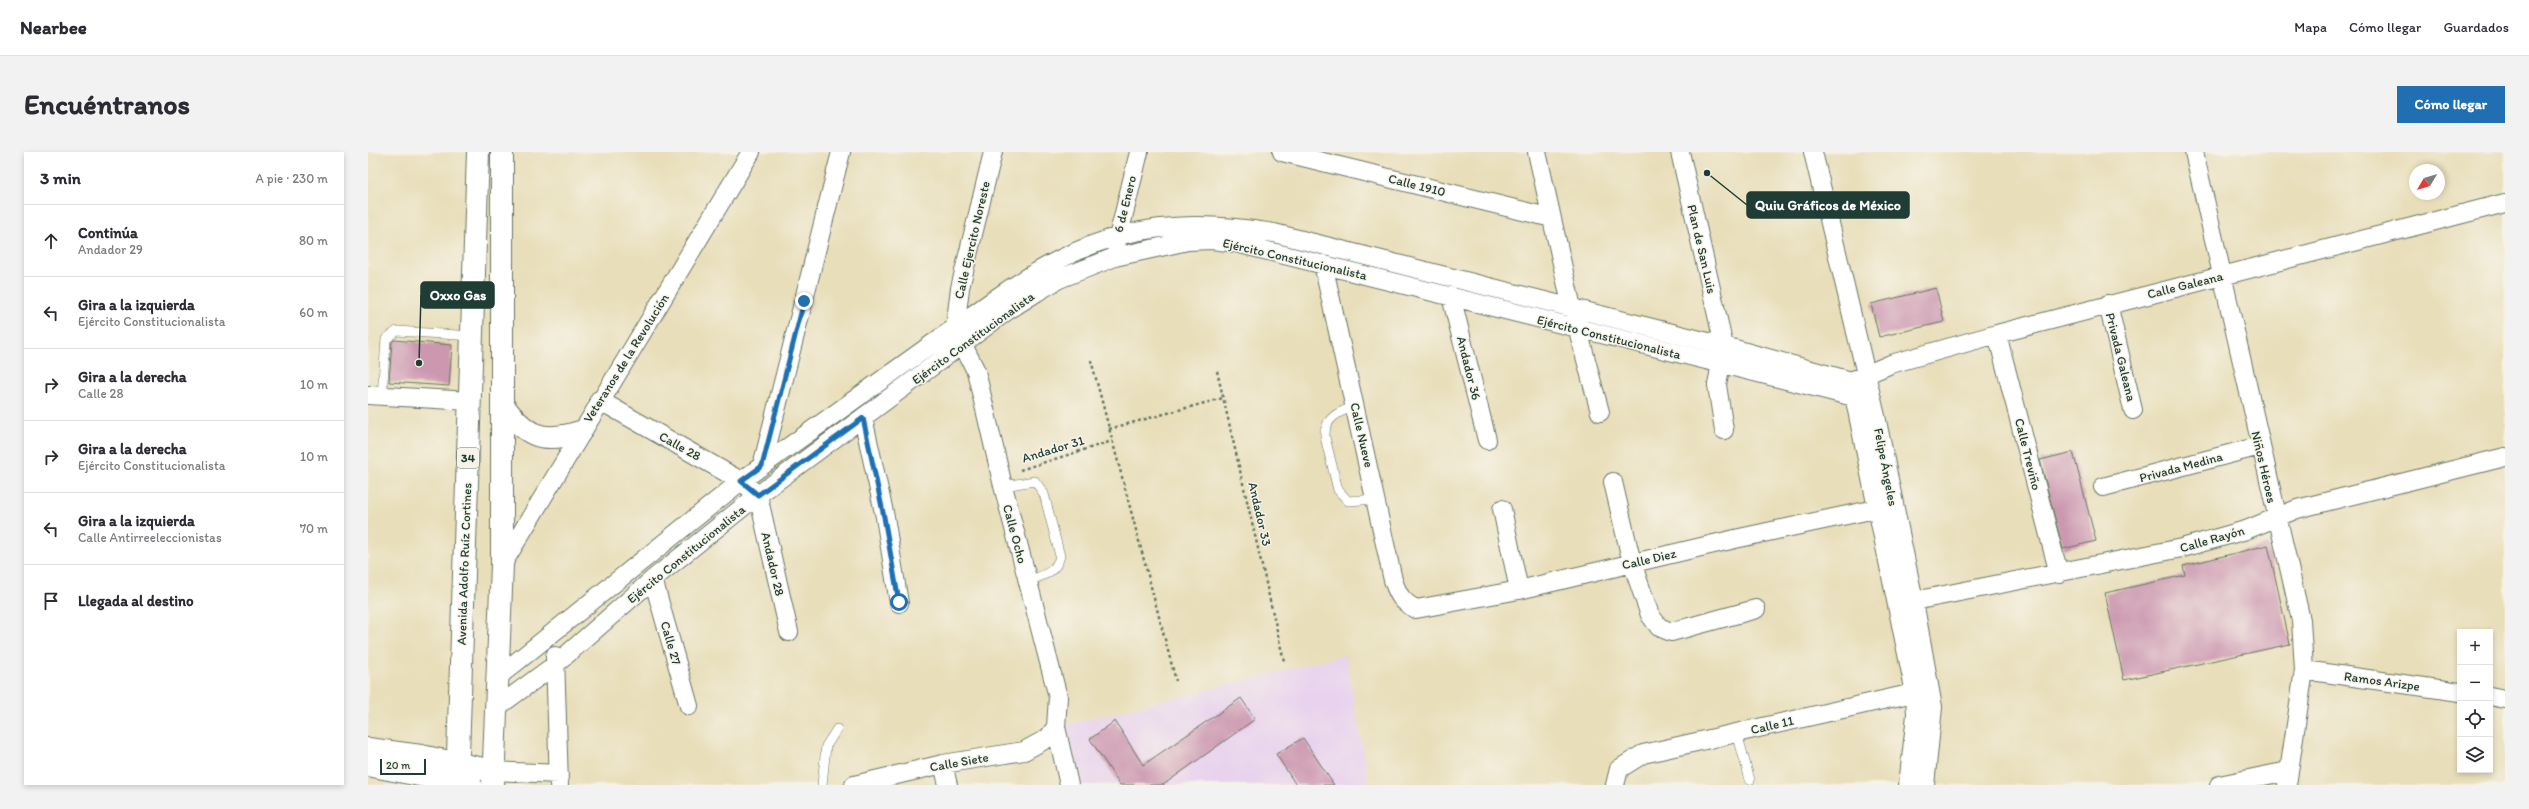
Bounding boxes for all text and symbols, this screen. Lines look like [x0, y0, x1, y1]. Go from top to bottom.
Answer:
text: Nearbee [20, 16, 87, 39]
text: Mapa [2294, 19, 2327, 36]
text: Cómo llegar [2349, 19, 2421, 36]
text: Guardados [2443, 19, 2509, 36]
button: Cómo llegar [2397, 86, 2505, 123]
text: Encuéntranos [24, 87, 190, 121]
north arrow [2409, 164, 2445, 200]
text: 3 min [40, 168, 81, 188]
text: A pie · 230 m [256, 171, 328, 186]
street label: Calle 1910 [1387, 171, 1447, 199]
street label: 6 de Enero [1111, 174, 1139, 234]
street label: Calle Ejercito Noreste [951, 180, 993, 300]
callout: Quiu Gráficos de México [1747, 192, 1909, 218]
text: Quiu Gráficos de México [1755, 197, 1901, 214]
street label: Plan de San Luis [1684, 203, 1720, 295]
text: Continúa [78, 224, 138, 242]
icon: ahead [40, 230, 62, 252]
text: 80 m [299, 233, 328, 248]
street label: Ejército Constitucionalista [1221, 235, 1369, 283]
text: Andador 29 [78, 242, 143, 257]
street label: Calle Galeana [2145, 268, 2225, 302]
callout: Oxxo Gas [421, 282, 494, 308]
text: Oxxo Gas [430, 287, 486, 304]
street label: Ejército Constitucionalista [909, 288, 1037, 387]
street label: Veteranos de la Revolución [580, 290, 672, 425]
route end [795, 292, 813, 310]
text: Gira a la izquierda [78, 296, 195, 314]
icon: left [40, 302, 62, 324]
text: 60 m [299, 305, 328, 320]
street label: Privada Galeana [2103, 311, 2139, 403]
street label: Ejército Constitucionalista [1536, 312, 1683, 362]
text: Ejército Constitucionalista [78, 314, 226, 329]
street label: Andador 36 [1454, 335, 1484, 402]
text: Gira a la derecha [78, 368, 187, 386]
icon: right [40, 374, 62, 396]
text: 10 m [300, 377, 328, 392]
text: Calle 28 [78, 386, 124, 401]
street label: Calle Nueve [1347, 401, 1377, 469]
street label: Calle Treviño [2012, 416, 2044, 492]
street label: Felipe Ángeles [1871, 427, 1901, 508]
street label: Calle 28 [656, 428, 704, 464]
street label: Niños Héroes [2248, 429, 2280, 505]
street label: Andador 31 [1020, 432, 1086, 466]
text: Gira a la derecha [78, 440, 187, 458]
icon: right [40, 446, 62, 468]
road number: 34 [457, 448, 479, 468]
text: 10 m [300, 449, 328, 464]
street label: Privada Medina [2138, 449, 2225, 485]
text: Ejército Constitucionalista [78, 458, 226, 473]
street label: Andador 33 [1245, 480, 1275, 548]
street label: Avenida Adolfo Ruíz Cortines [454, 482, 474, 645]
street label: Ejército Constitucionalista [624, 502, 748, 606]
street label: Calle Ocho [1000, 503, 1030, 566]
text: Gira a la izquierda [78, 512, 195, 530]
icon: left [40, 518, 62, 540]
text: 70 m [300, 521, 328, 536]
street label: Calle Rayón [2178, 522, 2247, 555]
text: Calle Antirreeleccionistas [78, 530, 222, 545]
street label: Andador 28 [758, 531, 788, 597]
street label: Calle Diez [1620, 545, 1678, 573]
icon: arrive [40, 590, 62, 612]
text: Llegada al destino [78, 592, 194, 610]
route start [890, 593, 908, 611]
street label: Calle 27 [658, 619, 685, 667]
map controls [2457, 629, 2493, 773]
button: + [2457, 629, 2493, 665]
button: − [2457, 665, 2493, 701]
street label: Ramos Arizpe [2343, 668, 2421, 694]
button: locate [2457, 701, 2493, 737]
street label: Calle 11 [1749, 713, 1795, 737]
button: layers [2457, 737, 2493, 773]
street label: Calle Siete [928, 749, 990, 775]
scale bar [380, 757, 426, 776]
text: 20 m [386, 759, 410, 772]

